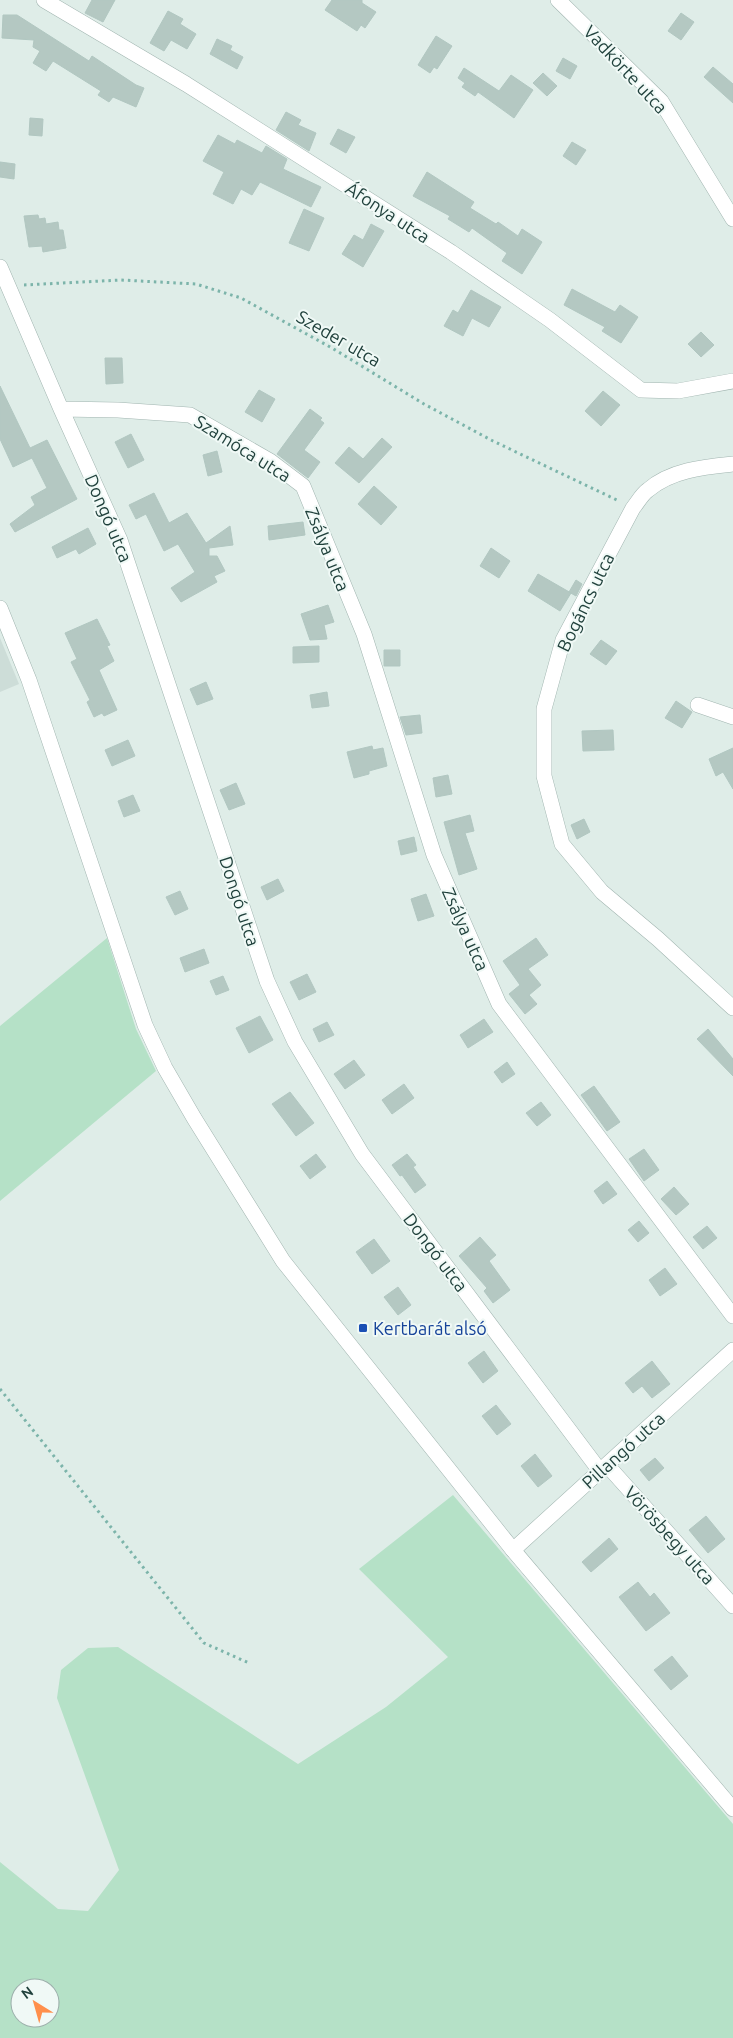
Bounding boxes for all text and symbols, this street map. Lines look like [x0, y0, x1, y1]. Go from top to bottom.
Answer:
street label: Vadkörte utca [580, 21, 672, 117]
street label: Áfonya utca [342, 177, 434, 247]
street label: Szeder utca [293, 306, 385, 370]
street label: Szamóca utca [191, 410, 295, 486]
street label: Dongó utca [82, 471, 136, 565]
street label: Zsálya utca [302, 504, 354, 594]
street label: Bogáncs utca [553, 550, 617, 654]
street label: Dongó utca [216, 853, 264, 949]
street label: Zsálya utca [439, 884, 493, 974]
street label: Dongó utca [400, 1209, 472, 1295]
place label: Kertbarát alsó [373, 1318, 487, 1338]
marker: Kertbarát alsó [357, 1322, 369, 1334]
street label: Pillangó utca [578, 1408, 668, 1492]
street label: Vörösbegy utca [621, 1482, 719, 1588]
north arrow [10, 1978, 60, 2028]
text: N [18, 1983, 36, 2002]

